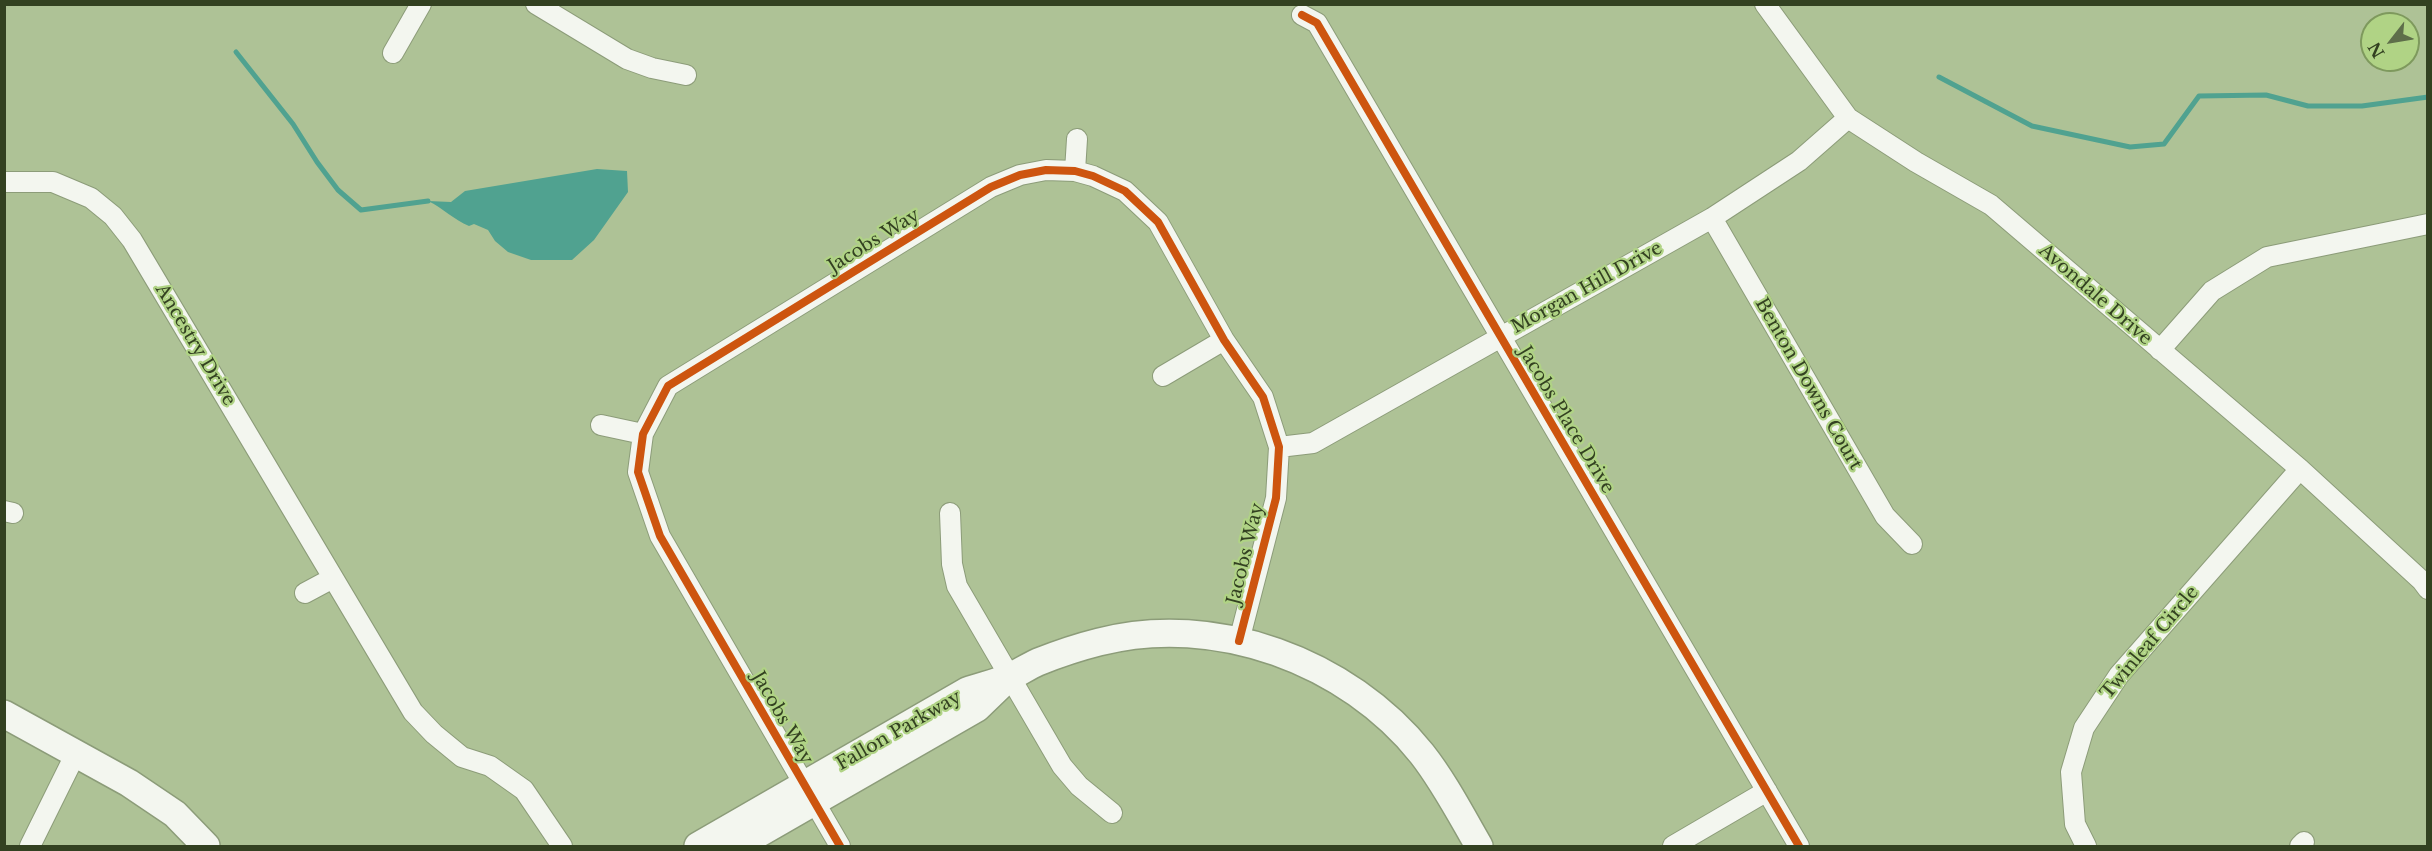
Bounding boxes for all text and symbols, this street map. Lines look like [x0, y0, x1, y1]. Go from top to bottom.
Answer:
north arrow [2360, 12, 2420, 72]
text: N [2364, 39, 2389, 62]
street label: Jacobs Way [824, 204, 924, 278]
street label: Morgan Hill Drive [1508, 238, 1666, 338]
street label: Avondale Drive [2034, 240, 2156, 350]
street label: Ancestry Drive [150, 280, 240, 410]
street label: Benton Downs Court [1750, 294, 1866, 474]
street label: Jacobs Place Drive [1514, 343, 1618, 497]
street label: Jacobs Way [1223, 501, 1269, 607]
street label: Twinleaf Circle [2097, 582, 2203, 704]
street label: Jacobs Way [747, 668, 817, 768]
street label: Fallon Parkway [833, 687, 965, 775]

